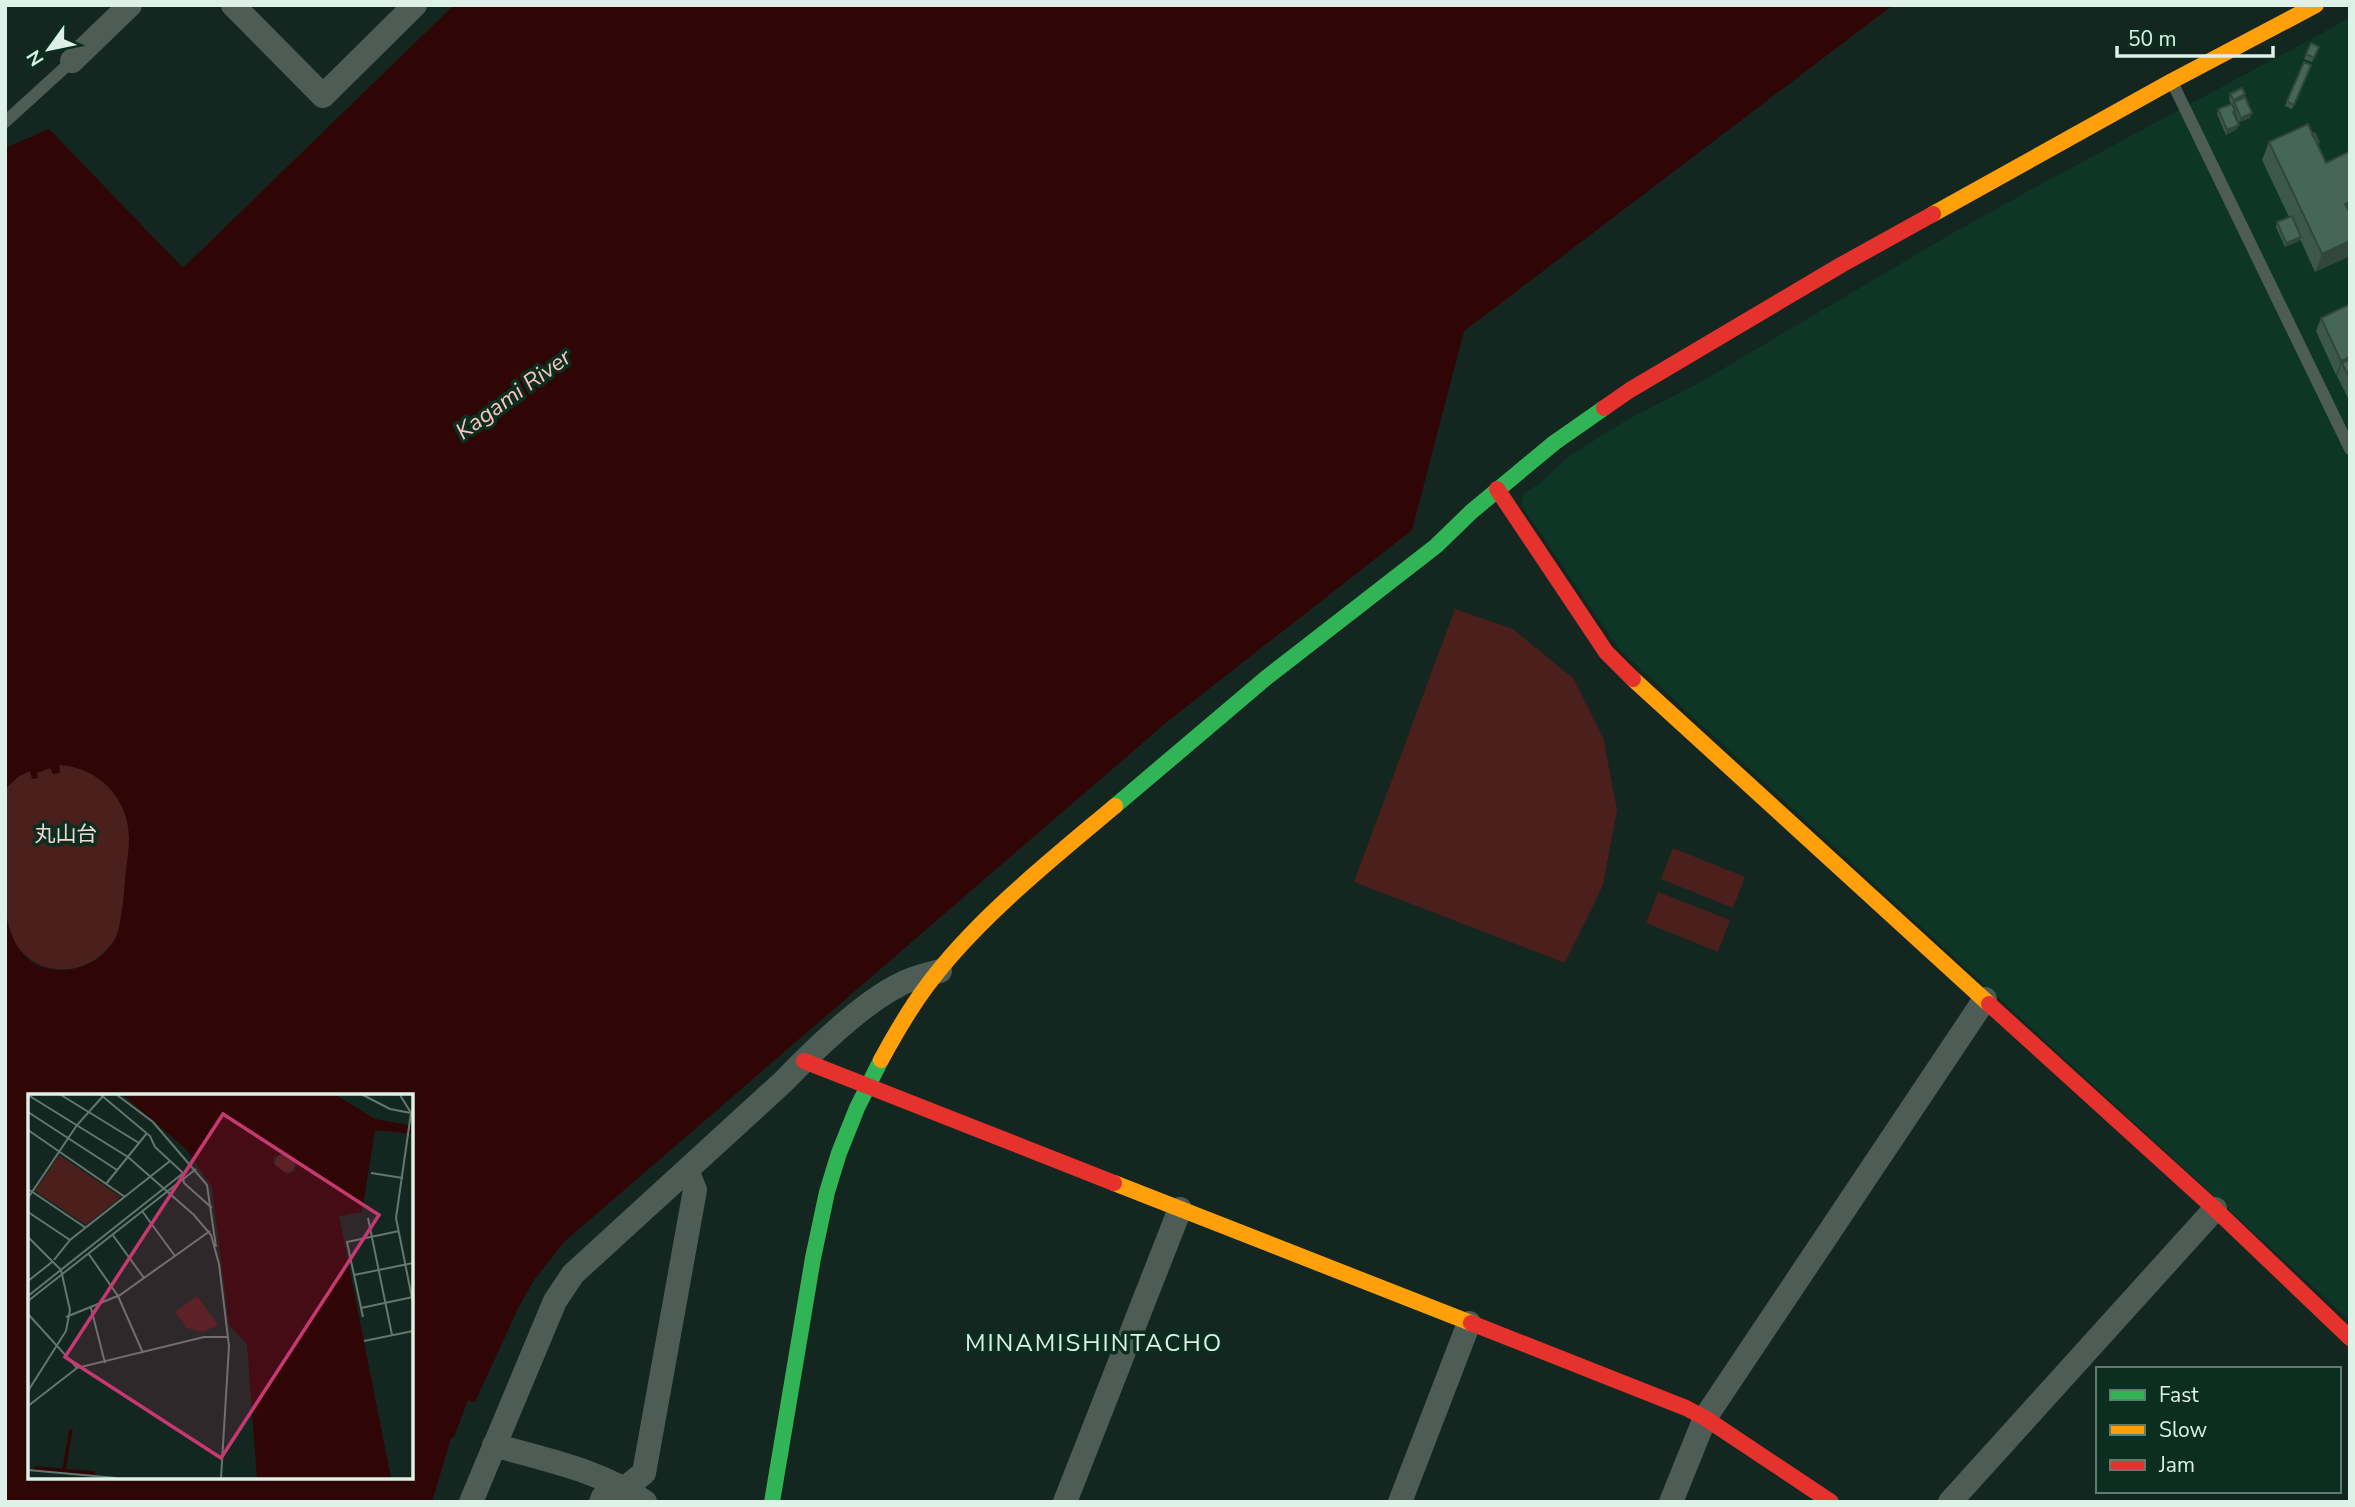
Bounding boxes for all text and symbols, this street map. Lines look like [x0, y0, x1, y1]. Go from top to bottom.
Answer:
north arrow [14, 14, 84, 84]
scale bar [2117, 14, 2273, 58]
text: 50 m [2128, 25, 2177, 53]
text: N [21, 45, 50, 71]
water label: Kagami River [449, 341, 578, 447]
park label: 丸山台 [35, 820, 98, 848]
inset map [28, 1094, 413, 1479]
district label: MINAMISHINTACHO [965, 1327, 1223, 1359]
legend [2096, 1367, 2341, 1493]
text: Fast [2159, 1381, 2199, 1409]
text: Slow [2159, 1416, 2208, 1444]
text: Jam [2158, 1451, 2195, 1479]

